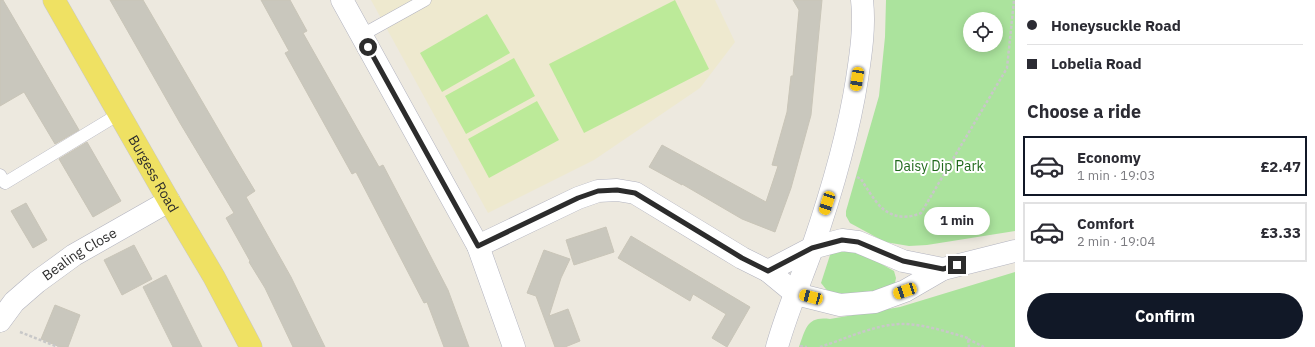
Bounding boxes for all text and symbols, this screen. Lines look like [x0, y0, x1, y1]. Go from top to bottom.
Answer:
map controls [963, 12, 1003, 52]
button: locate [963, 12, 1003, 52]
text: Honeysuckle Road [1051, 16, 1181, 35]
route start [359, 38, 377, 56]
text: Lobelia Road [1051, 54, 1142, 73]
car [849, 66, 865, 92]
text: Choose a ride [1027, 100, 1141, 123]
street label: Burgess Road [124, 132, 183, 215]
icon: car [1029, 148, 1065, 184]
text: Economy [1077, 148, 1141, 167]
park label: Daisy Dip Park [894, 157, 985, 175]
text: £2.47 [1261, 157, 1301, 176]
text: 1 min · 19:03 [1077, 167, 1155, 184]
car [818, 190, 836, 216]
callout: 1 min [924, 207, 990, 235]
text: 1 min [940, 212, 974, 229]
icon: car [1029, 214, 1065, 250]
text: Comfort [1077, 214, 1134, 233]
street label: Bealing Close [38, 223, 120, 284]
text: £3.33 [1261, 223, 1301, 242]
text: 2 min · 19:04 [1077, 233, 1155, 250]
route end [948, 256, 966, 274]
car [892, 281, 918, 301]
car [798, 288, 824, 306]
button: Confirm [1027, 293, 1303, 339]

